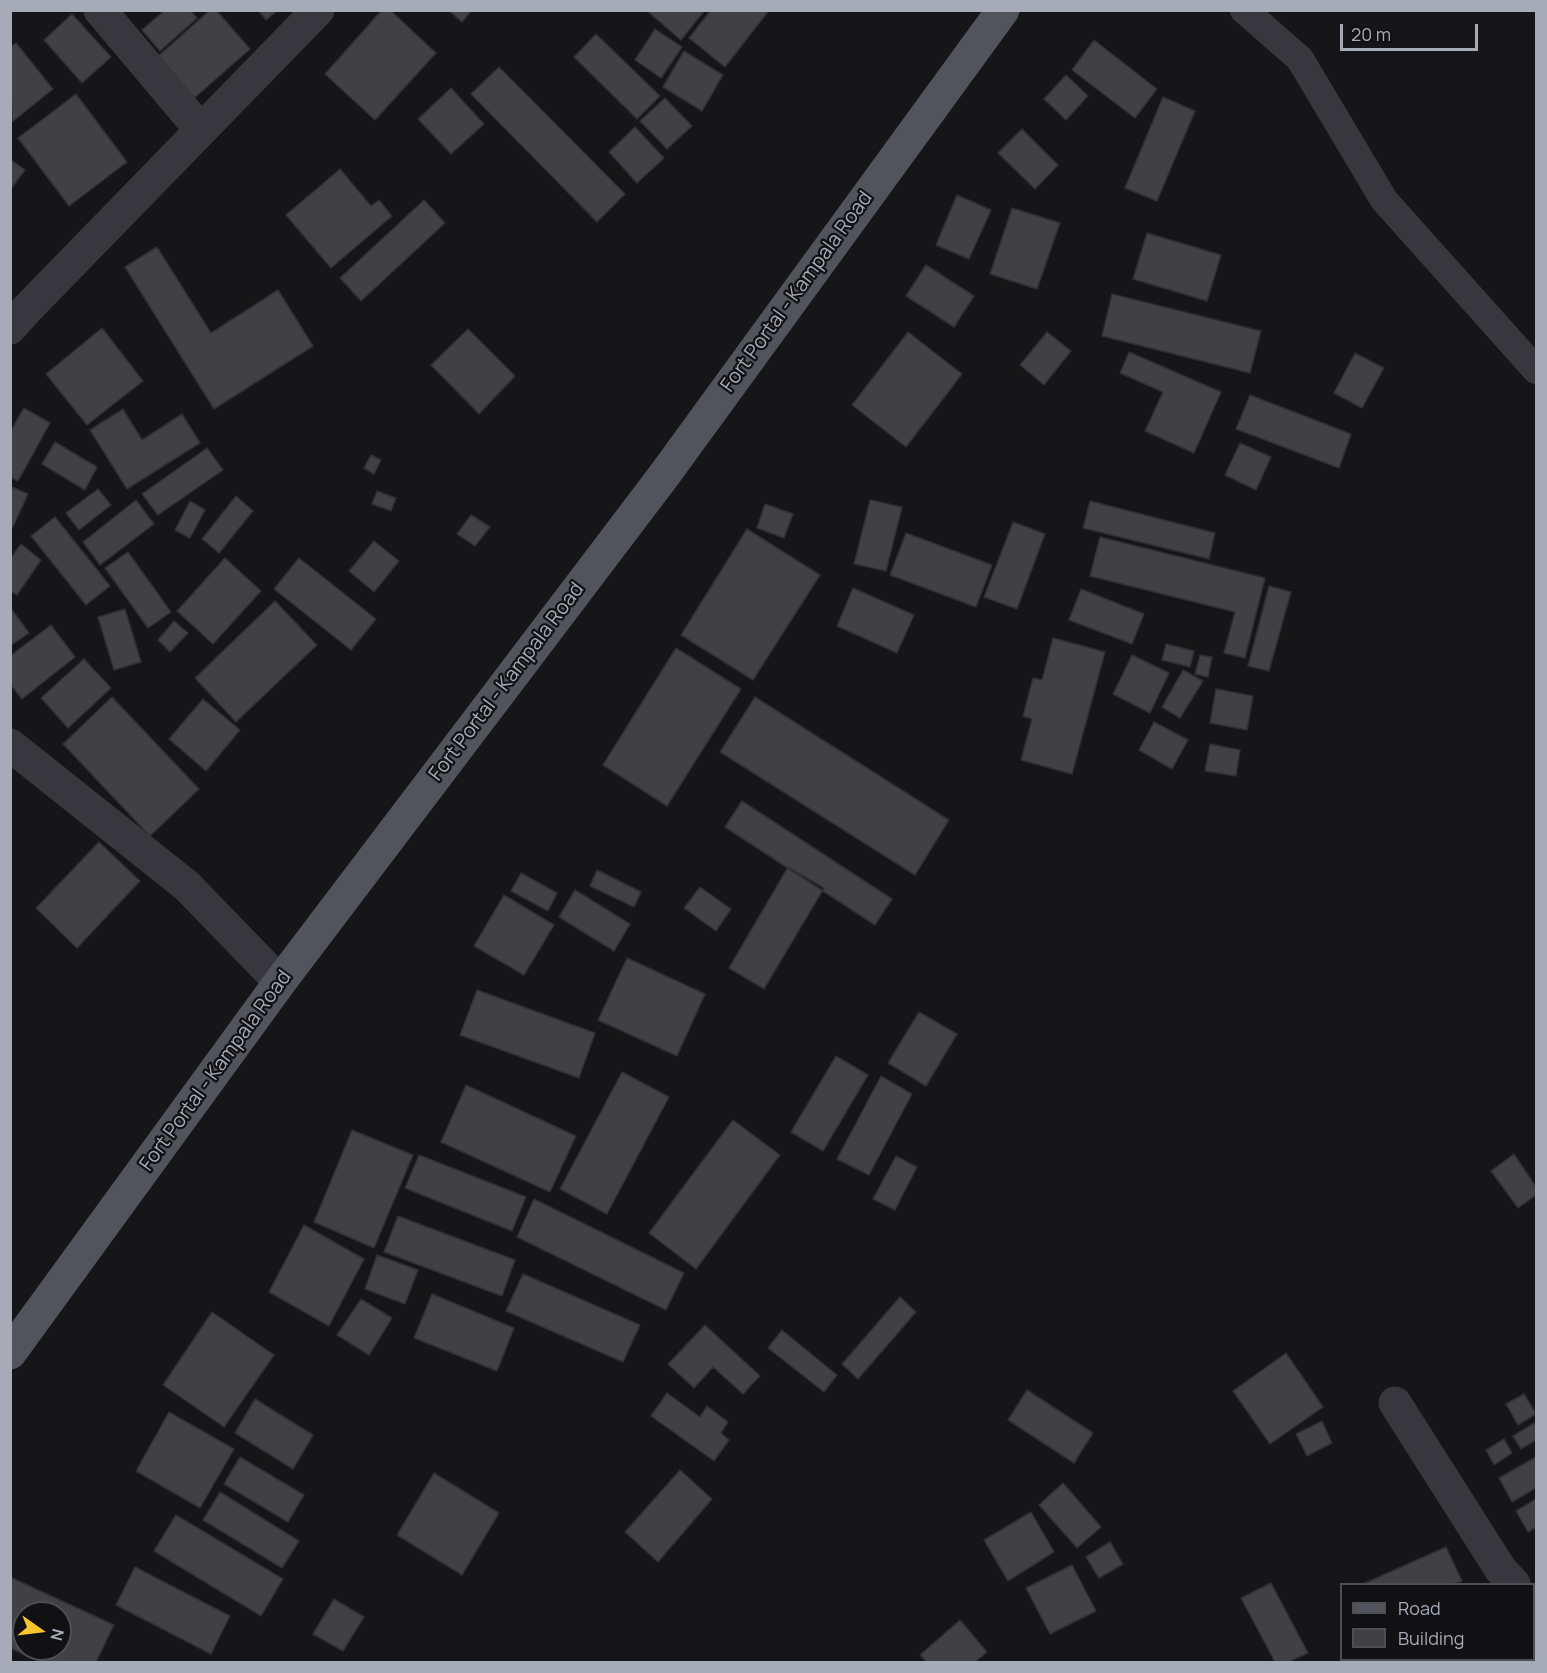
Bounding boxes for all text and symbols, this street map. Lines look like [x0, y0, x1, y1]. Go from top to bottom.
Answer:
scale bar [1343, 12, 1481, 50]
text: 20 m [1351, 22, 1391, 46]
street label: Fort Portal - Kampala Road [716, 187, 878, 397]
street label: Fort Portal - Kampala Road [425, 578, 589, 786]
street label: Fort Portal - Kampala Road [135, 966, 297, 1176]
legend [1340, 1583, 1535, 1661]
text: Road [1398, 1596, 1441, 1620]
north arrow [12, 1601, 72, 1661]
text: Building [1398, 1626, 1464, 1650]
text: N [45, 1627, 70, 1643]

